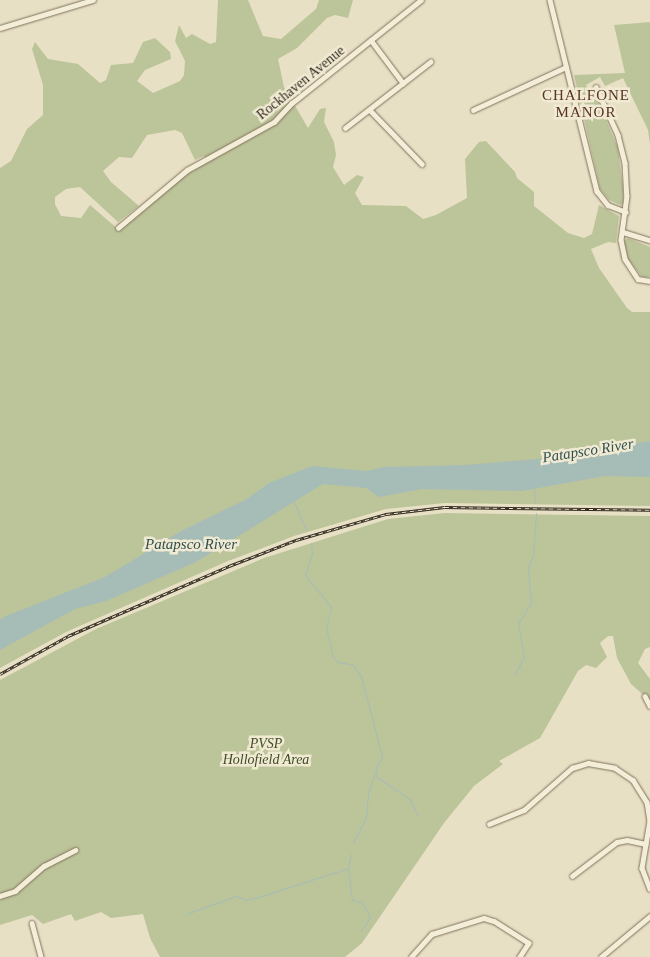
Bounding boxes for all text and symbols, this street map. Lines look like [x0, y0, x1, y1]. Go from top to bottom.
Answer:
street label: Rockhaven Avenue [253, 42, 349, 124]
district label: CHALFONE MANOR [541, 86, 631, 121]
water label: Patapsco River [541, 435, 635, 467]
water label: Patapsco River [145, 536, 237, 554]
park label: PVSP Hollofield Area [223, 736, 309, 769]

